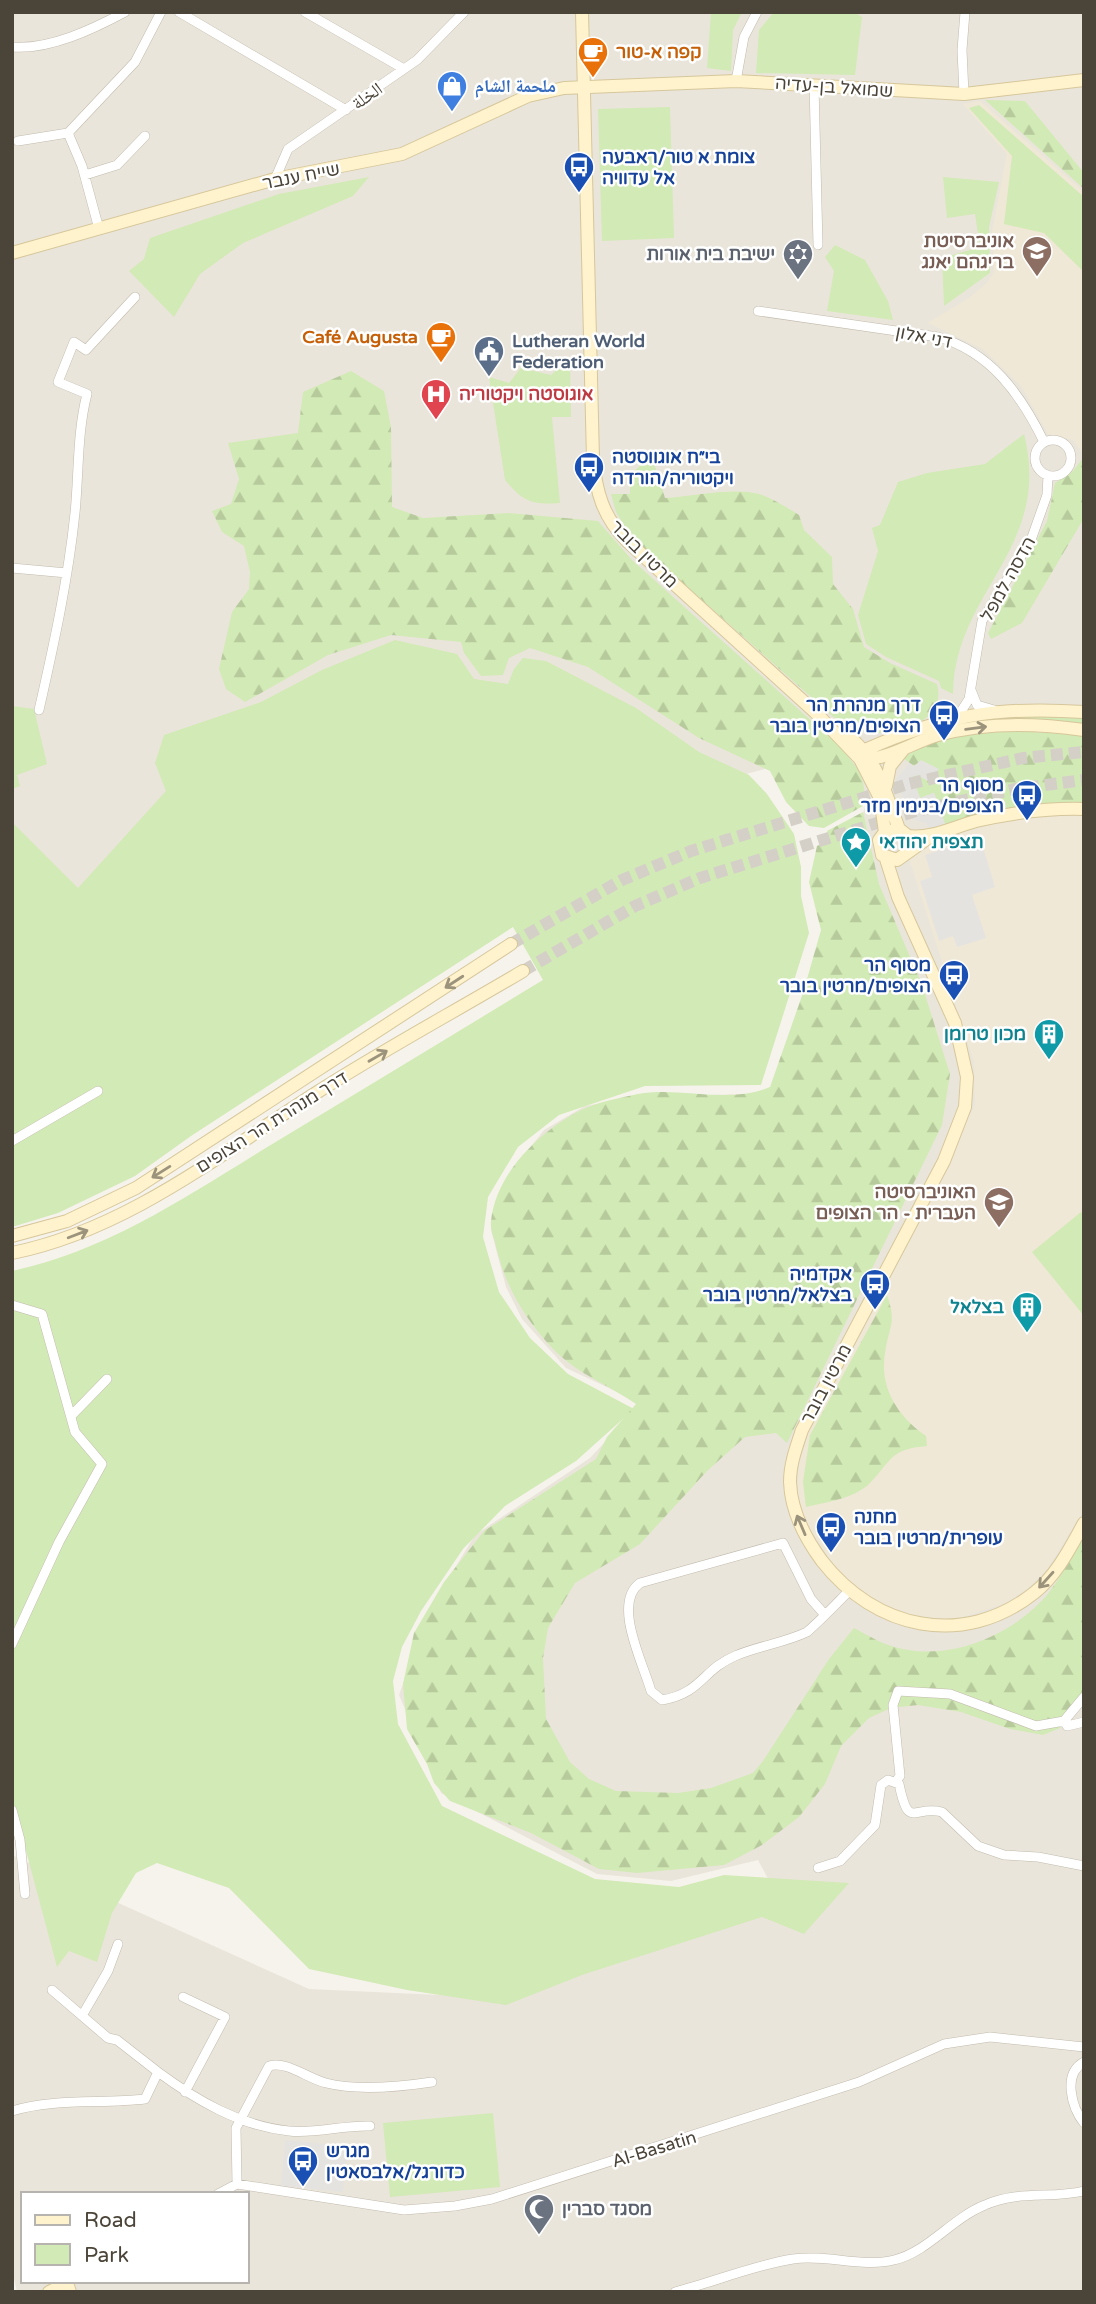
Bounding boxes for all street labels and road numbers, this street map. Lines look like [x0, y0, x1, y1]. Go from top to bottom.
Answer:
street label: שמואל בן-עדיה [774, 72, 894, 102]
street label: الخلة [347, 78, 387, 114]
street label: שייח ענבר [260, 158, 342, 194]
street label: דני אלון [894, 321, 954, 353]
street label: מרטין בובר [605, 515, 683, 593]
street label: הדסה למפל [976, 533, 1040, 625]
street label: דרך מנהרת הר הצופים [192, 1066, 352, 1178]
street label: מרטין בובר [796, 1340, 856, 1428]
street label: Al-Basatin [609, 2126, 699, 2172]

